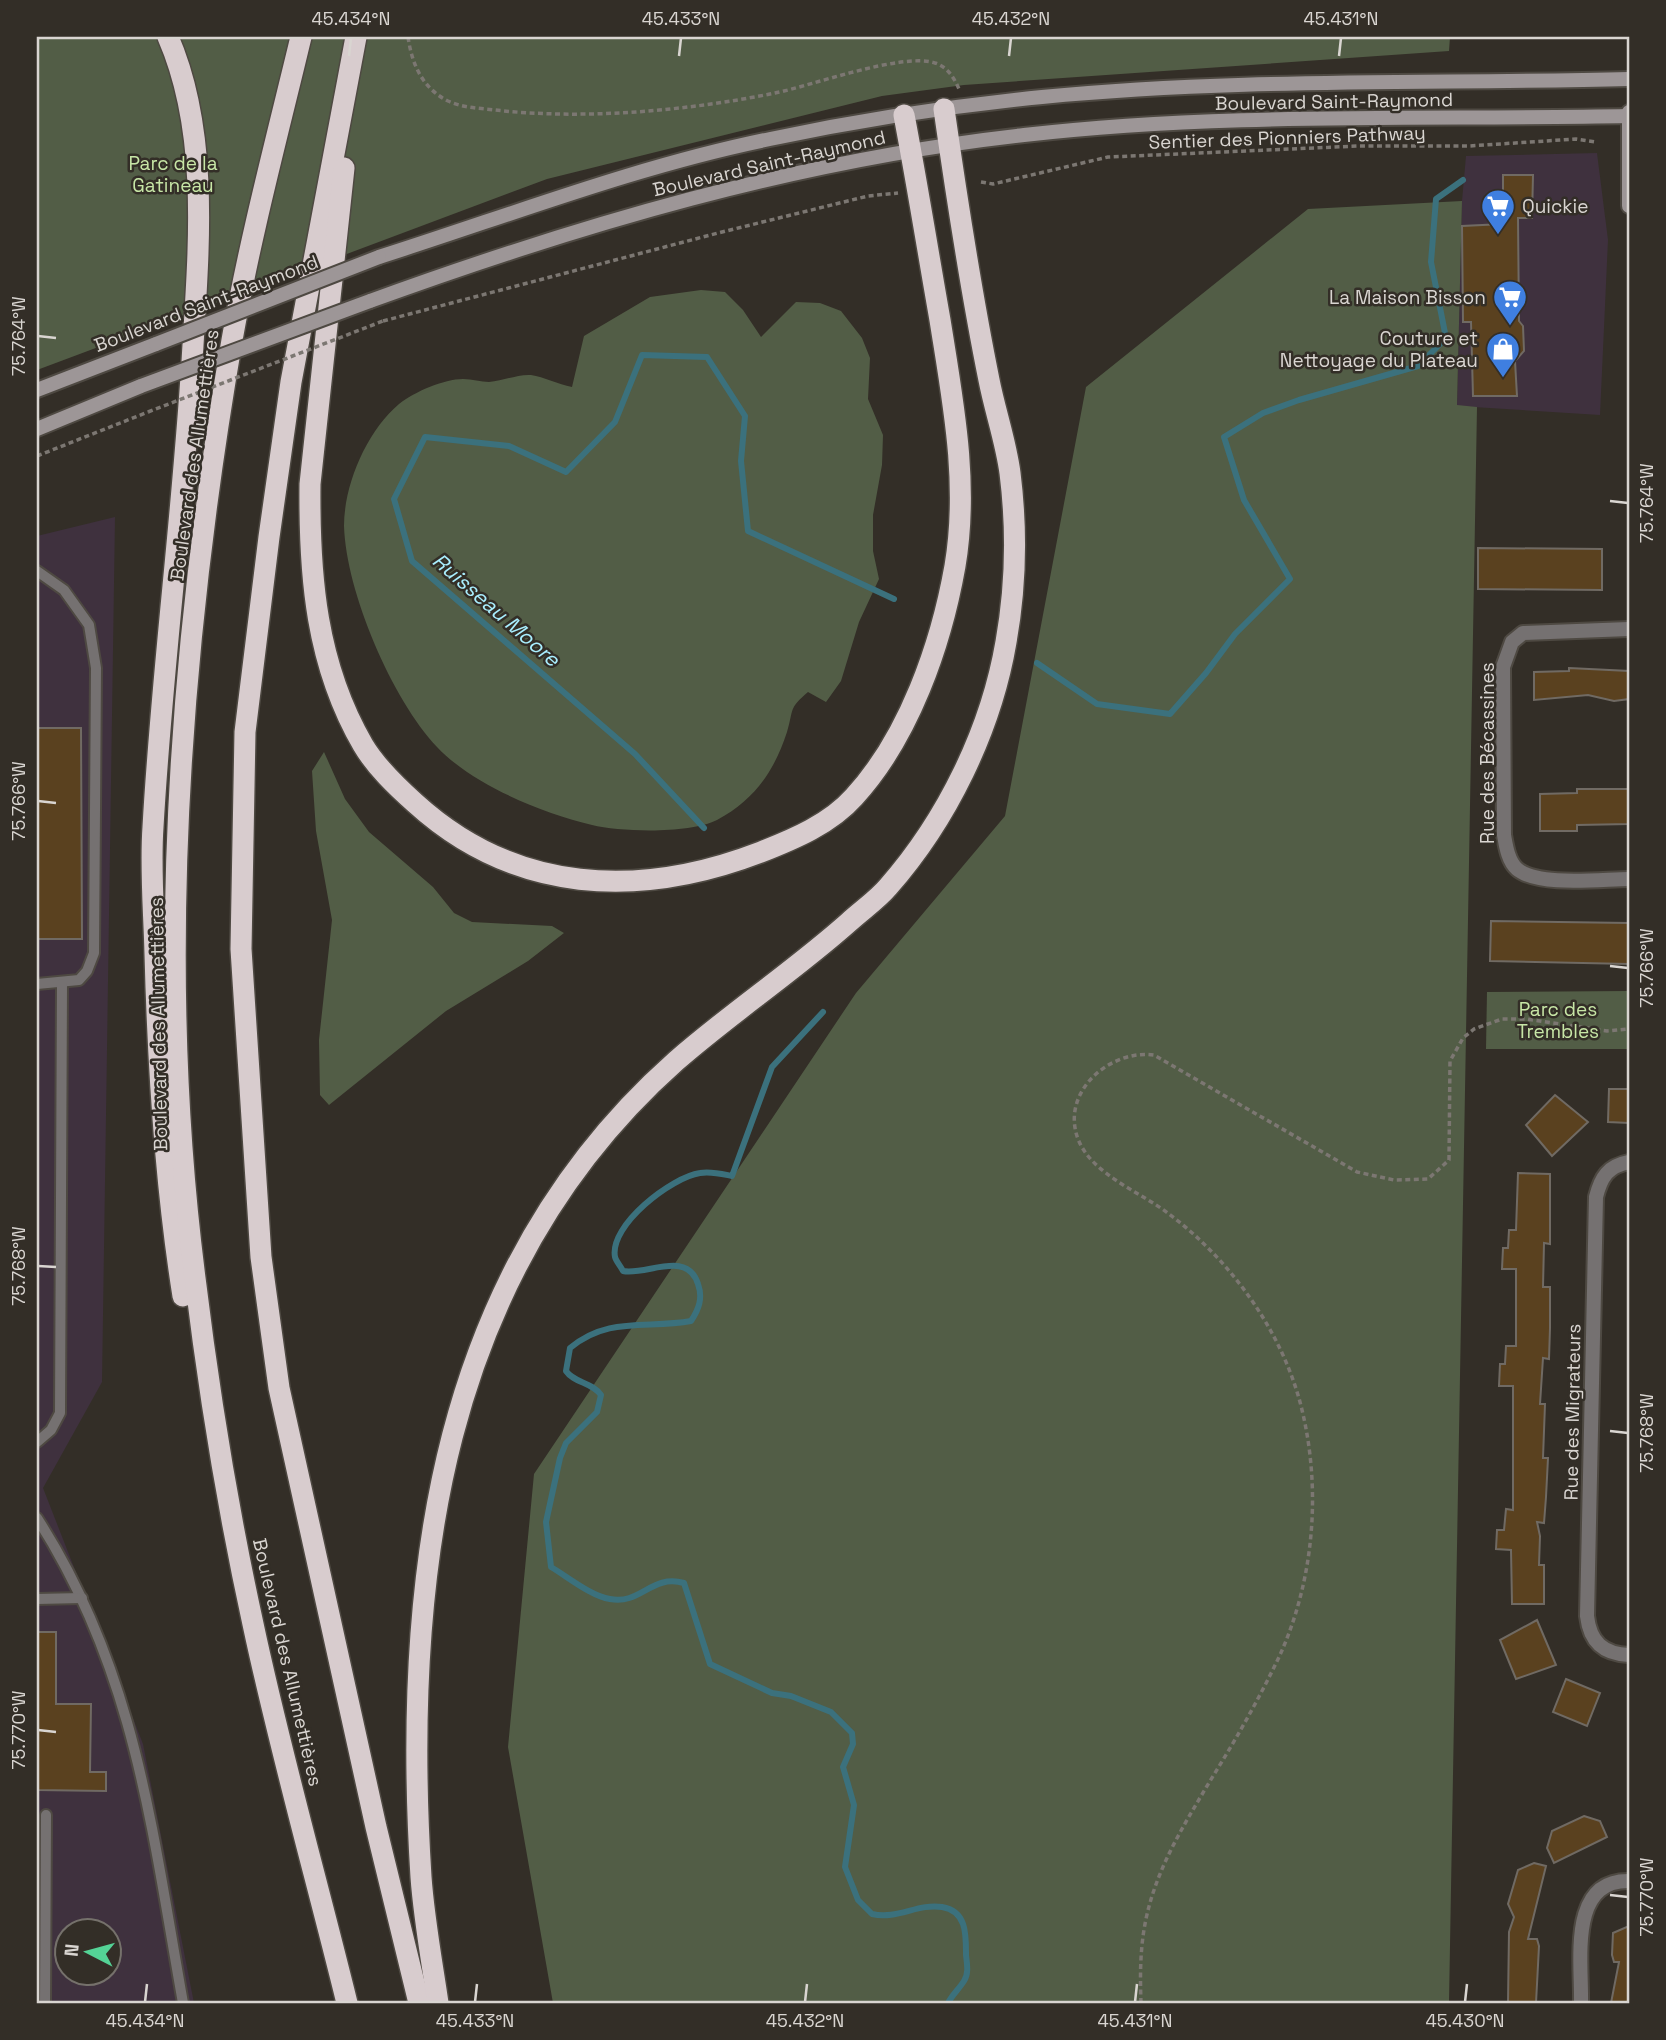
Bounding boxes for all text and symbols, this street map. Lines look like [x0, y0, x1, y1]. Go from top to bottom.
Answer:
text: 45.434°N [312, 7, 390, 30]
text: 45.433°N [642, 7, 720, 30]
text: 45.432°N [972, 7, 1050, 30]
text: 45.431°N [1304, 7, 1378, 30]
street label: Boulevard Saint-Raymond [1215, 87, 1453, 116]
street label: Sentier des Pionniers Pathway [1148, 120, 1426, 155]
street label: Boulevard Saint-Raymond [650, 125, 888, 202]
park label: Parc de la Gatineau [128, 151, 218, 198]
supermarket icon: Quickie [1479, 187, 1517, 236]
place label: Quickie [1522, 194, 1588, 219]
street label: Boulevard Saint-Raymond [91, 249, 322, 358]
supermarket icon: La Maison Bisson [1491, 278, 1529, 327]
place label: La Maison Bisson [1329, 285, 1486, 310]
text: 75.764°W [7, 296, 30, 376]
place label: Couture et Nettoyage du Plateau [1280, 326, 1478, 373]
street label: Boulevard des Allumettières [164, 328, 225, 582]
shop icon: Couture et Nettoyage du Plateau [1484, 330, 1522, 379]
text: 75.764°W [1635, 463, 1658, 543]
water label: Ruisseau Moore [427, 547, 567, 673]
street label: Rue des Bécassines [1475, 662, 1500, 844]
text: 75.766°W [7, 761, 30, 841]
street label: Boulevard des Allumettières [144, 897, 173, 1151]
text: 75.766°W [1635, 928, 1658, 1008]
park label: Parc des Trembles [1517, 997, 1599, 1044]
text: 75.768°W [7, 1226, 30, 1306]
street label: Rue des Migrateurs [1558, 1323, 1587, 1501]
text: 75.768°W [1635, 1393, 1658, 1473]
street label: Boulevard des Allumettières [247, 1536, 328, 1789]
text: 75.770°W [7, 1690, 30, 1770]
text: 75.770°W [1635, 1857, 1658, 1937]
north arrow [52, 1918, 122, 1988]
text: N [58, 1943, 85, 1958]
text: 45.434°N [106, 2009, 184, 2032]
text: 45.433°N [436, 2009, 514, 2032]
text: 45.432°N [766, 2009, 844, 2032]
text: 45.431°N [1098, 2009, 1172, 2032]
text: 45.430°N [1425, 2009, 1505, 2032]

